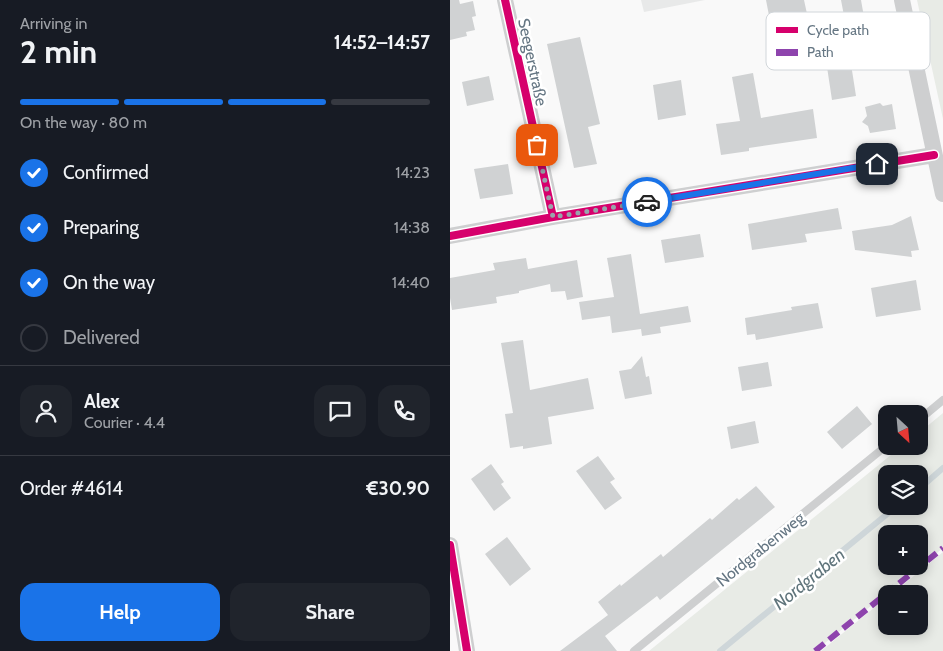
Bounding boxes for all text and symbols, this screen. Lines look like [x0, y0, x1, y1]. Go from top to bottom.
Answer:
legend [766, 12, 930, 70]
text: Arriving in [20, 14, 87, 33]
street label: Seegerstraße [514, 17, 551, 108]
text: Cycle path [807, 21, 869, 39]
text: 14:52–14:57 [334, 31, 430, 54]
text: 2 min [20, 32, 97, 71]
text: Path [807, 43, 834, 61]
text: On the way · 80 m [20, 113, 147, 132]
pin [516, 124, 558, 166]
icon: bag [523, 131, 551, 159]
pin [856, 143, 898, 185]
icon: home [863, 150, 891, 178]
icon: check [20, 159, 48, 187]
text: Confirmed [63, 161, 149, 184]
text: 14:23 [395, 163, 430, 182]
courier [622, 177, 672, 227]
icon: car [633, 188, 661, 216]
icon: check [20, 214, 48, 242]
text: Preparing [63, 216, 139, 239]
text: 14:38 [394, 218, 430, 237]
icon: check [20, 269, 48, 297]
text: On the way [63, 271, 155, 294]
text: 14:40 [392, 273, 430, 292]
text: Delivered [63, 326, 140, 349]
button: person [20, 385, 72, 437]
button: chat [314, 385, 366, 437]
button: phone [378, 385, 430, 437]
text: Alex [84, 390, 120, 413]
north arrow [878, 405, 928, 455]
map controls [878, 405, 928, 635]
text: Courier · 4.4 [84, 413, 165, 432]
button: layers [878, 465, 928, 515]
text: Order #4614 [20, 477, 123, 500]
text: €30.90 [366, 477, 430, 500]
street label: Nordgrabenweg [712, 508, 808, 590]
button: + [878, 525, 928, 575]
water label: Nordgraben [769, 544, 849, 614]
button: Help [20, 583, 220, 641]
button: Share [230, 583, 430, 641]
button: − [878, 585, 928, 635]

